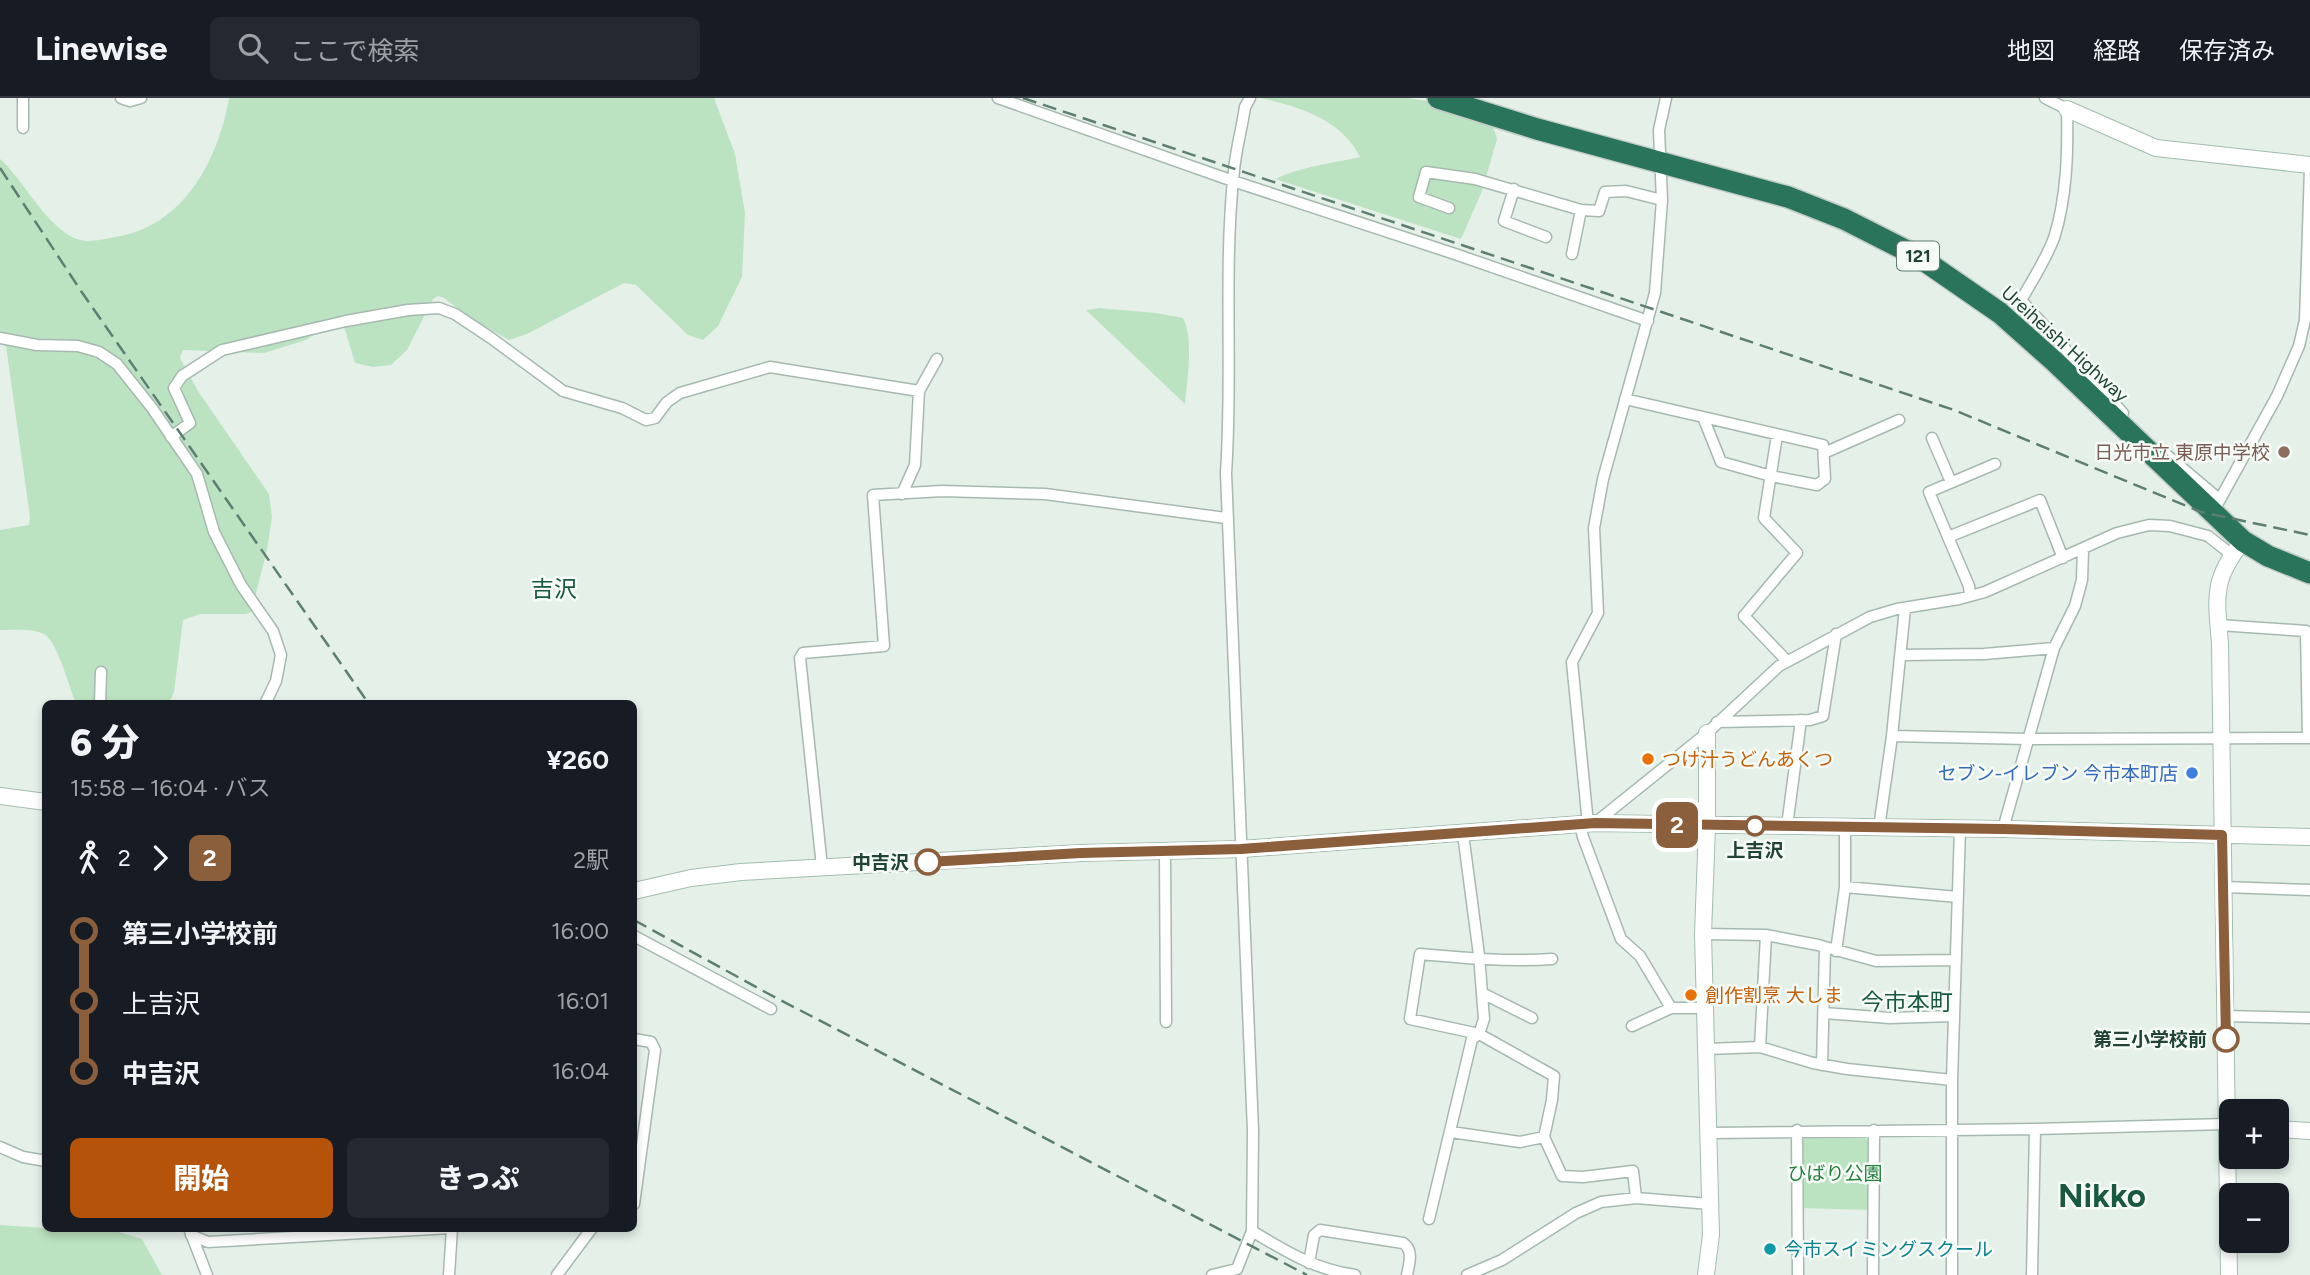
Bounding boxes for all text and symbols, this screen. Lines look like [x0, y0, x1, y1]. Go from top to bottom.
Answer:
search box [210, 17, 700, 80]
text: Linewise [35, 29, 168, 68]
icon: search [234, 29, 272, 67]
text: ここで検索 [290, 35, 420, 67]
text: 地図 [2007, 36, 2055, 65]
text: 経路 [2093, 36, 2141, 65]
text: 保存済み [2179, 36, 2275, 65]
road number: 121 [1897, 242, 1939, 271]
street label: Ureiheishi Highway [1997, 281, 2133, 407]
place label: 日光市立 東原中学校 [2094, 441, 2270, 464]
marker: 日光市立 東原中学校 [2276, 444, 2292, 460]
district label: 吉沢 [531, 575, 577, 603]
text: 6 分 [70, 720, 139, 766]
text: ¥260 [547, 744, 609, 776]
place label: つけ汁うどんあくつ [1662, 748, 1833, 771]
marker: つけ汁うどんあくつ [1640, 751, 1656, 767]
place label: セブン-イレブン 今市本町店 [1937, 762, 2178, 785]
marker: セブン-イレブン 今市本町店 [2184, 765, 2200, 781]
text: 15:58 – 16:04 · バス [70, 774, 270, 802]
line badge: 2 [1654, 802, 1700, 848]
text: 2 [1670, 810, 1684, 839]
marker: 上吉沢 [1745, 816, 1765, 836]
icon: walk [70, 839, 108, 877]
icon: forward [141, 839, 179, 877]
place label: 上吉沢 [1726, 839, 1784, 862]
text: 2 [203, 843, 217, 872]
text: 2 [118, 844, 131, 872]
text: 2駅 [573, 846, 609, 874]
marker: 中吉沢 [915, 849, 941, 875]
place label: 中吉沢 [852, 851, 909, 874]
text: 16:00 [551, 917, 609, 945]
text: 第三小学校前 [122, 918, 278, 950]
place label: 創作割烹 大しま [1705, 984, 1843, 1007]
text: 16:01 [556, 987, 609, 1015]
marker: 創作割烹 大しま [1683, 987, 1699, 1003]
text: 上吉沢 [122, 988, 200, 1020]
district label: 今市本町 [1861, 988, 1953, 1016]
marker: 第三小学校前 [2213, 1026, 2239, 1052]
place label: 第三小学校前 [2093, 1028, 2207, 1051]
text: 16:04 [552, 1057, 609, 1085]
text: 中吉沢 [122, 1058, 200, 1090]
map controls [2219, 1099, 2289, 1253]
button: + [2219, 1099, 2289, 1169]
button: 開始 [70, 1138, 333, 1218]
button: きっぷ [347, 1138, 609, 1218]
park label: ひばり公園 [1787, 1162, 1883, 1185]
district label: Nikko [2058, 1176, 2146, 1215]
button: − [2219, 1183, 2289, 1253]
place label: 今市スイミングスクール [1784, 1238, 1993, 1261]
marker: 今市スイミングスクール [1762, 1241, 1778, 1257]

